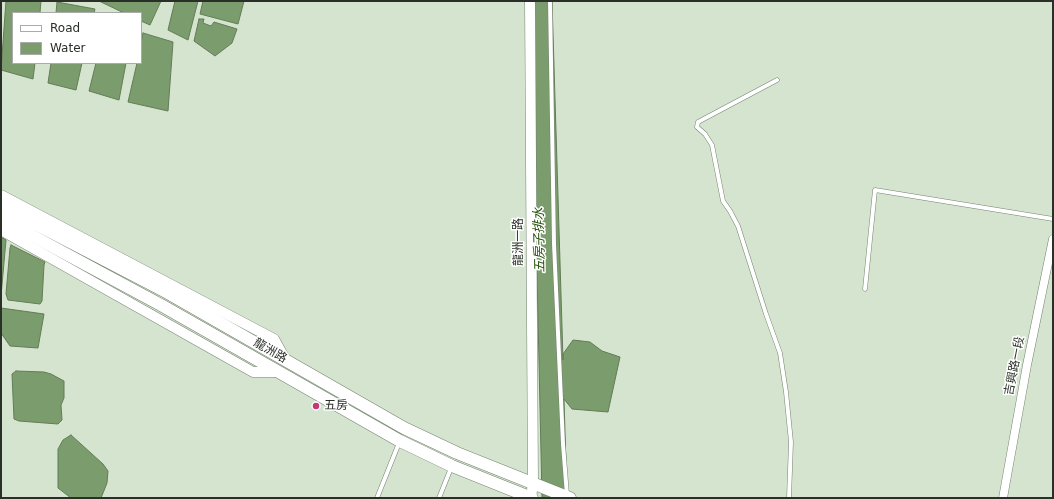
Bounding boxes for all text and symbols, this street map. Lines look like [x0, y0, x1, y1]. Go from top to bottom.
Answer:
legend [12, 12, 142, 64]
text: Road [50, 21, 80, 35]
text: Water [50, 41, 85, 55]
water label: 五房子排水 [532, 207, 548, 273]
street label: 龍洲一路 [512, 218, 526, 266]
street label: 吉興路一段 [1002, 335, 1028, 397]
street label: 龍洲路 [251, 336, 289, 366]
place label: 五房 [324, 399, 348, 413]
marker: 五房 [311, 401, 321, 411]

